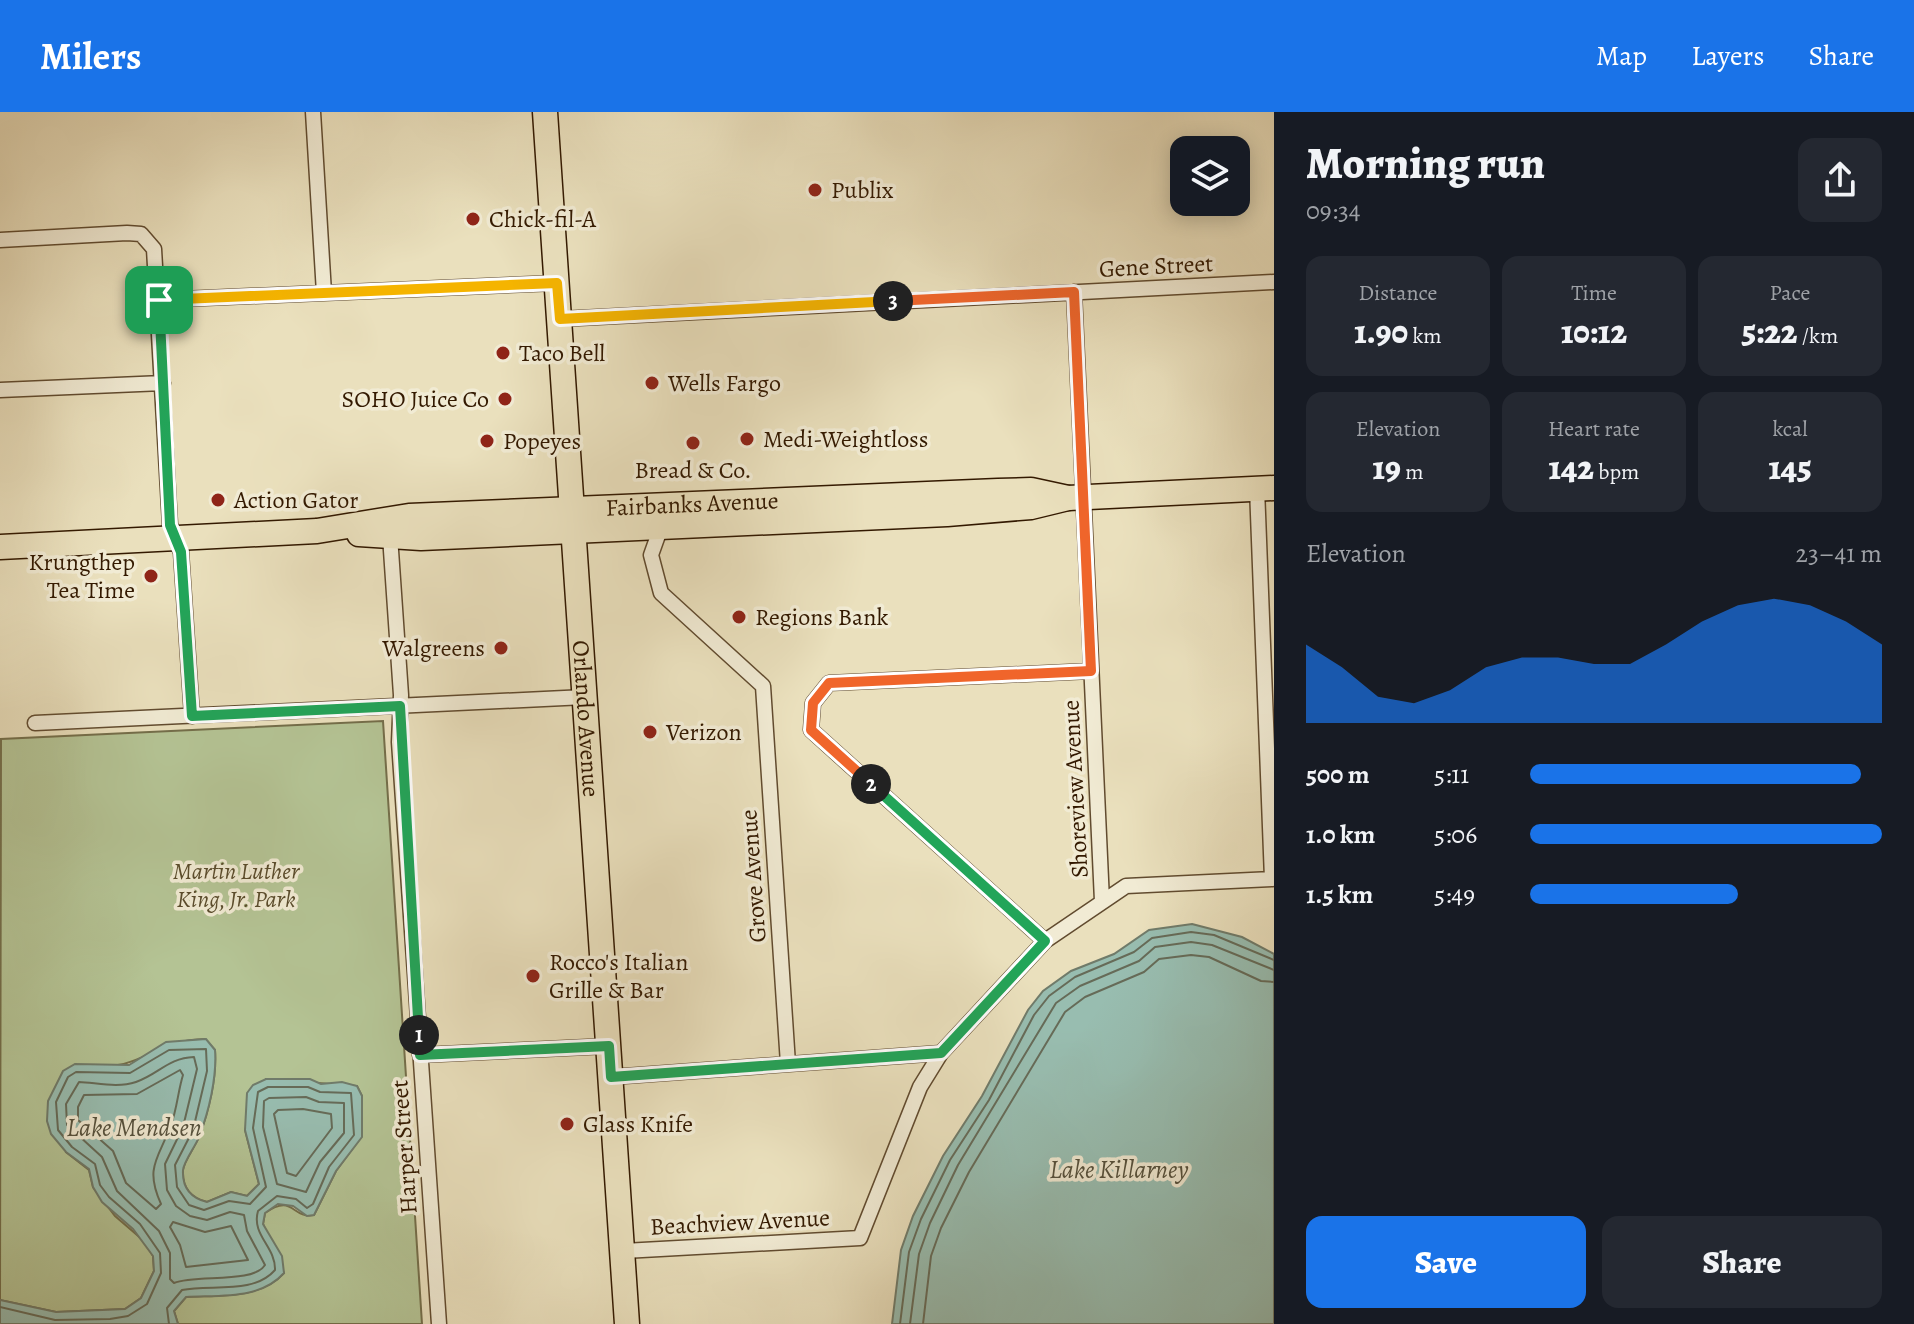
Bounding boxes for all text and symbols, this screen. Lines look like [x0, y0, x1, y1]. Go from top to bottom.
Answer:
text: Milers [40, 30, 142, 82]
text: Map [1596, 37, 1647, 75]
text: Layers [1691, 37, 1764, 75]
text: Share [1808, 37, 1874, 75]
text: Morning run [1306, 133, 1545, 193]
map controls [1170, 136, 1250, 216]
button: layers [1170, 136, 1250, 216]
button: share [1798, 138, 1882, 222]
place label: Publix [831, 174, 894, 206]
marker: Publix [806, 181, 824, 199]
text: 09:34 [1306, 193, 1360, 228]
place label: Chick-fil-A [489, 203, 597, 235]
marker: Chick-fil-A [464, 210, 482, 228]
street label: Gene Street [1098, 247, 1214, 285]
pin [125, 266, 193, 334]
icon: arrive [137, 278, 181, 322]
text: Distance [1359, 278, 1437, 308]
text: Time [1571, 278, 1617, 308]
text: Pace [1770, 278, 1810, 308]
pin: 3 [873, 281, 913, 321]
text: 3 [888, 286, 898, 316]
text: 1.90 [1354, 308, 1408, 355]
text: 10:12 [1561, 308, 1627, 355]
text: 5:22 [1742, 308, 1797, 355]
text: km [1408, 321, 1442, 351]
text: /km [1797, 321, 1838, 351]
place label: Taco Bell [519, 337, 605, 369]
marker: Taco Bell [494, 344, 512, 362]
place label: Wells Fargo [667, 367, 781, 399]
marker: Wells Fargo [643, 374, 661, 392]
place label: SOHO Juice Co [342, 383, 489, 415]
marker: SOHO Juice Co [496, 390, 514, 408]
text: Elevation [1356, 414, 1440, 444]
text: Heart rate [1548, 414, 1640, 444]
text: kcal [1772, 414, 1808, 444]
place label: Medi-Weightloss [763, 423, 928, 455]
place label: Popeyes [503, 425, 581, 457]
marker: Medi-Weightloss [738, 430, 756, 448]
marker: Popeyes [478, 432, 496, 450]
marker: Bread & Co. [684, 434, 702, 452]
text: 19 [1372, 444, 1401, 491]
text: 142 [1549, 444, 1594, 491]
text: 145 [1768, 444, 1812, 491]
place label: Bread & Co. [634, 454, 752, 486]
text: m [1401, 457, 1424, 487]
text: bpm [1594, 457, 1639, 487]
place label: Action Gator [233, 484, 358, 516]
street label: Fairbanks Avenue [605, 484, 779, 524]
marker: Action Gator [209, 491, 227, 509]
text: Elevation [1306, 536, 1406, 571]
text: 23–41 m [1796, 536, 1882, 571]
place label: Krungthep Tea Time [28, 546, 135, 606]
marker: Krungthep Tea Time [142, 567, 160, 585]
place label: Regions Bank [755, 601, 888, 633]
marker: Regions Bank [730, 608, 748, 626]
place label: Walgreens [381, 632, 485, 664]
marker: Walgreens [492, 639, 510, 657]
street label: Orlando Avenue [565, 639, 607, 798]
street label: Shoreview Avenue [1054, 699, 1096, 879]
place label: Verizon [665, 716, 742, 748]
marker: Verizon [641, 723, 659, 741]
text: 500 m [1306, 757, 1370, 792]
text: 5:11 [1434, 757, 1469, 792]
pin: 2 [851, 764, 891, 804]
text: 2 [866, 769, 876, 799]
street label: Grove Avenue [732, 808, 774, 944]
text: 1.0 km [1306, 817, 1375, 852]
text: 5:06 [1434, 817, 1477, 852]
park label: Martin Luther King, Jr. Park [173, 855, 300, 915]
text: 1.5 km [1306, 877, 1373, 912]
text: 5:49 [1434, 877, 1475, 912]
place label: Rocco's Italian Grille & Bar [549, 946, 688, 1006]
marker: Rocco's Italian Grille & Bar [524, 967, 542, 985]
pin: 1 [399, 1015, 439, 1055]
text: 1 [415, 1020, 423, 1050]
street label: Harper Street [383, 1079, 425, 1215]
place label: Glass Knife [583, 1108, 693, 1140]
water label: Lake Mendsen [66, 1110, 202, 1145]
marker: Glass Knife [558, 1115, 576, 1133]
water label: Lake Killarney [1049, 1152, 1189, 1187]
street label: Beachview Avenue [649, 1201, 831, 1243]
button: Save [1306, 1216, 1586, 1308]
button: Share [1602, 1216, 1882, 1308]

